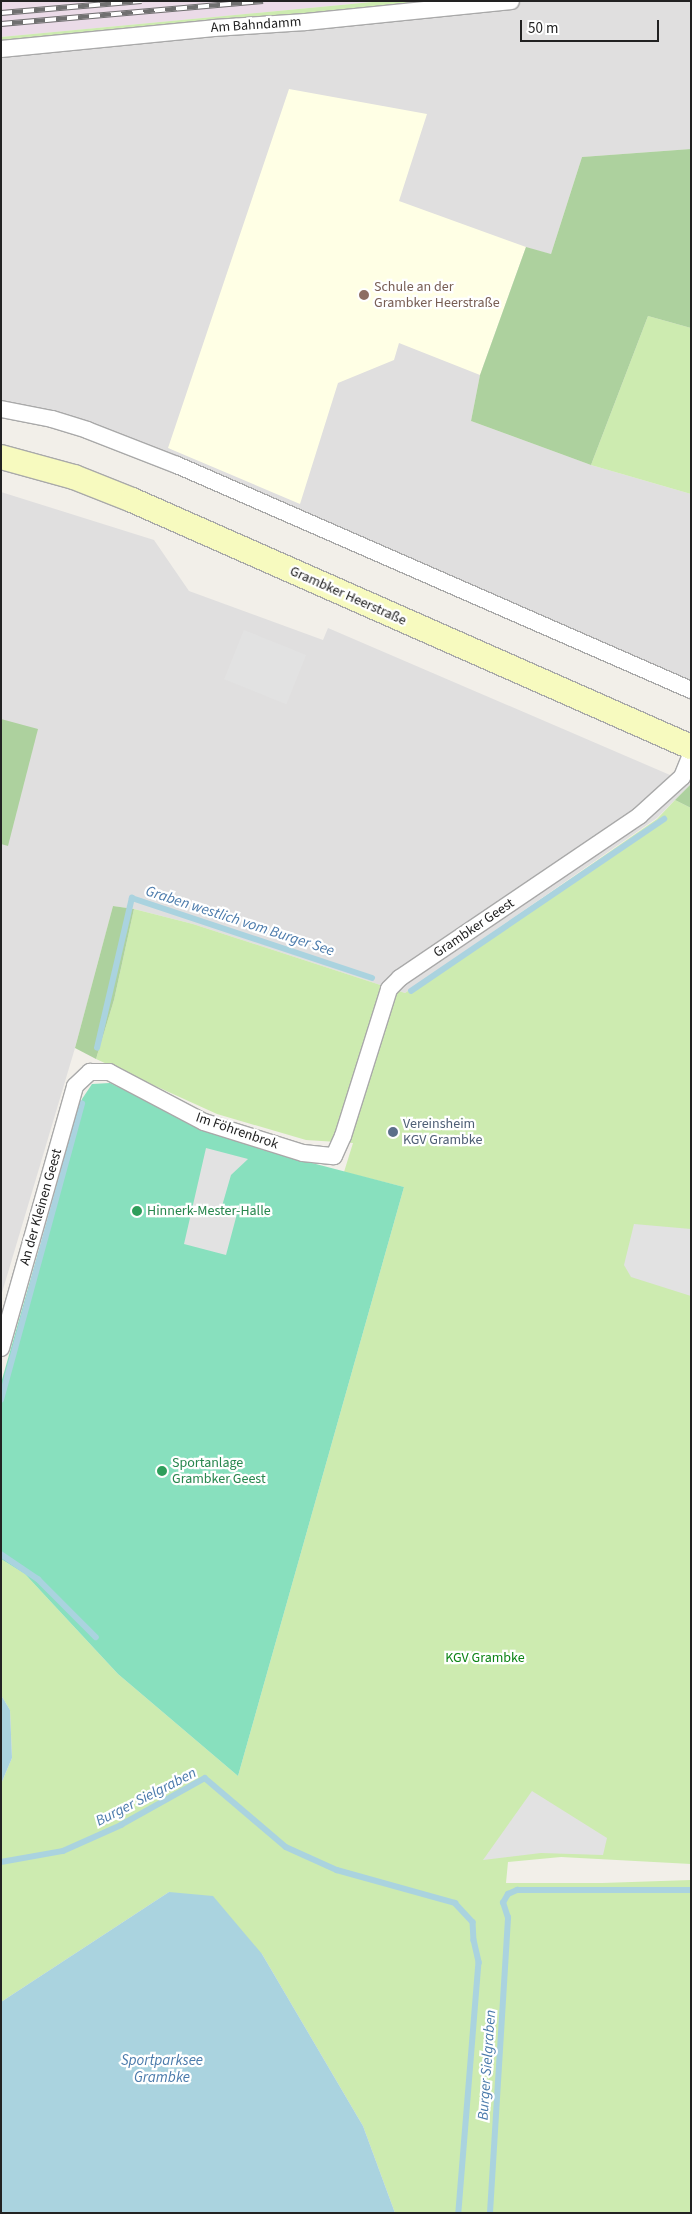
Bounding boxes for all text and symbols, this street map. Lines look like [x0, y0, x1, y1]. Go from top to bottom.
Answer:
scale bar [522, 10, 661, 42]
street label: Am Bahndamm [210, 13, 302, 37]
text: 50 m [528, 18, 558, 39]
place label: Schule an der Grambker Heerstraße [374, 279, 500, 312]
marker: Schule an der Grambker Heerstraße [358, 289, 370, 301]
street label: Grambker Heerstraße [287, 563, 409, 629]
water label: Graben westlich vom Burger See [143, 882, 337, 960]
street label: Grambker Geest [430, 895, 518, 961]
street label: Im Föhrenbrok [193, 1109, 281, 1153]
place label: Vereinsheim KGV Grambke [403, 1116, 482, 1148]
marker: Vereinsheim KGV Grambke [387, 1126, 399, 1138]
street label: An der Kleinen Geest [16, 1147, 66, 1267]
place label: Hinnerk-Mester-Halle [147, 1203, 271, 1219]
marker: Hinnerk-Mester-Halle [131, 1205, 143, 1217]
place label: Sportanlage Grambker Geest [172, 1455, 266, 1488]
marker: Sportanlage Grambker Geest [156, 1465, 168, 1477]
park label: KGV Grambke [445, 1650, 525, 1666]
water label: Burger Sielgraben [93, 1764, 199, 1830]
water label: Burger Sielgraben [474, 2009, 500, 2121]
water label: Sportparksee Grambke [121, 2051, 203, 2086]

